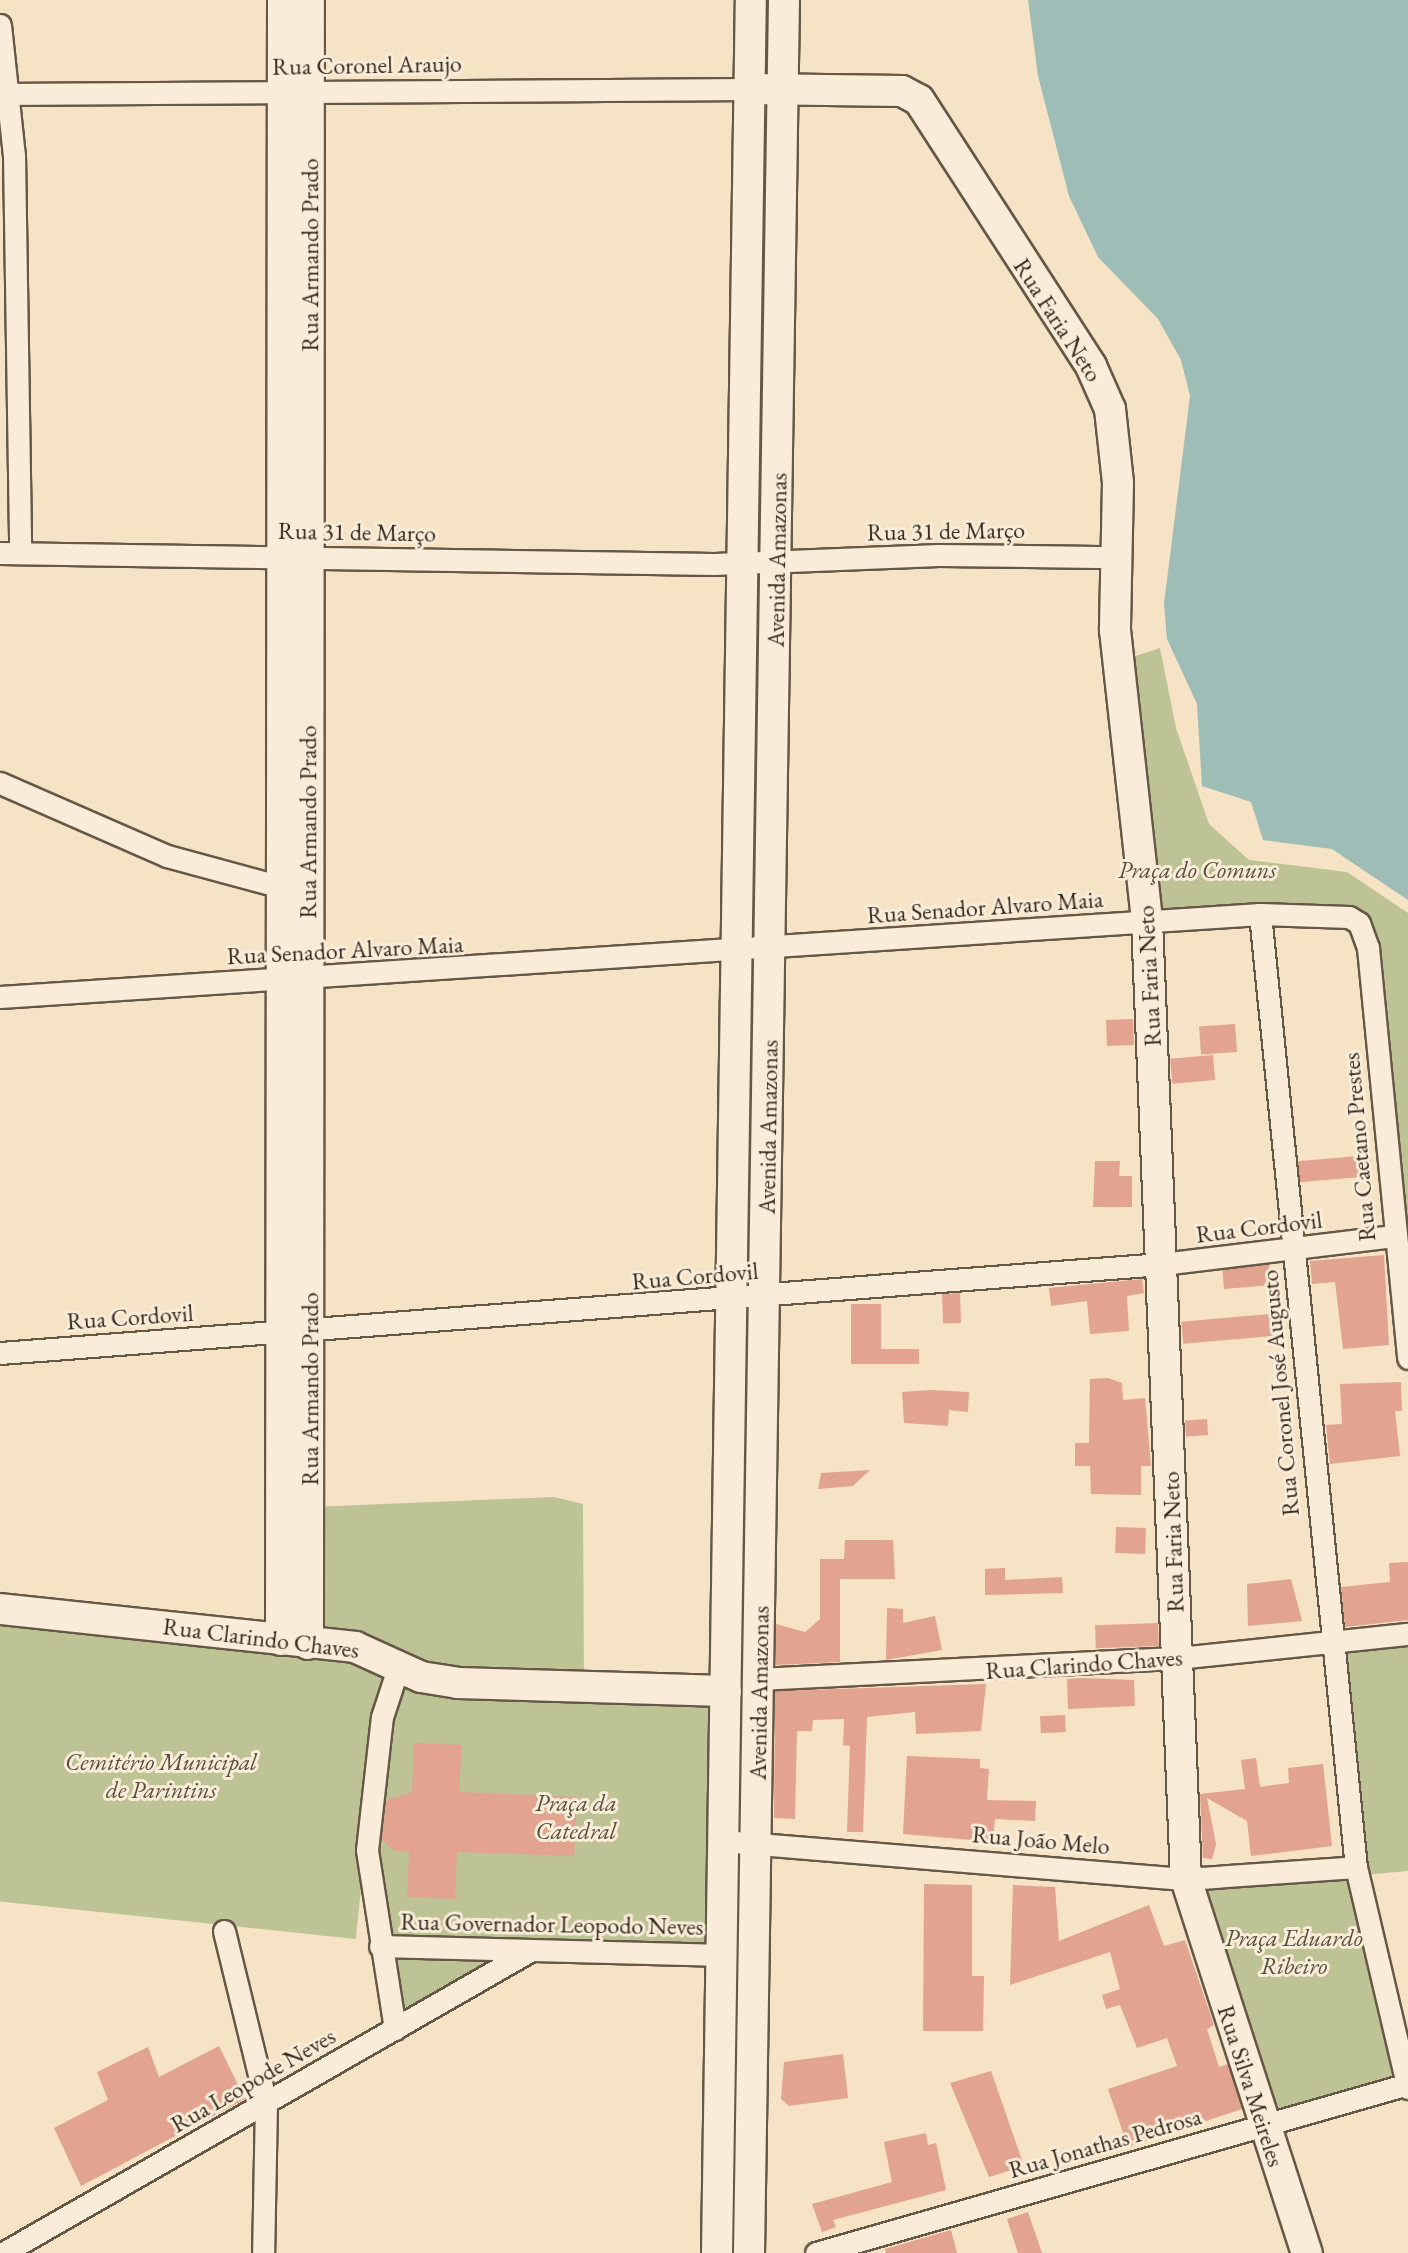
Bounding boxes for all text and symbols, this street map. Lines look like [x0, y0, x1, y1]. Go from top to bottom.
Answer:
street label: Rua Coronel Araujo [272, 49, 462, 81]
street label: Rua Armando Prado [296, 158, 324, 352]
street label: Rua Faria Neto [1007, 253, 1109, 387]
street label: Avenida Amazonas [761, 472, 793, 648]
street label: Rua 31 de Março [867, 515, 1025, 547]
street label: Rua 31 de Março [278, 516, 436, 548]
street label: Rua Armando Prado [294, 725, 322, 919]
park label: Praça do Comuns [1118, 856, 1276, 884]
street label: Rua Senador Alvaro Maia [866, 884, 1104, 930]
street label: Rua Faria Neto [1131, 905, 1167, 1047]
street label: Rua Senador Alvaro Maia [226, 929, 464, 971]
street label: Avenida Amazonas [752, 1039, 784, 1215]
street label: Rua Caetano Prestes [1336, 1051, 1382, 1243]
street label: Rua Cordovil [1194, 1205, 1324, 1249]
street label: Rua Cordovil [631, 1256, 759, 1296]
street label: Rua Coronel José Augusto [1255, 1269, 1305, 1517]
street label: Rua Armando Prado [296, 1292, 324, 1486]
street label: Rua Cordovil [66, 1298, 194, 1336]
street label: Rua Faria Neto [1156, 1471, 1190, 1613]
street label: Avenida Amazonas [743, 1605, 775, 1781]
street label: Rua Clarindo Chaves [161, 1612, 361, 1664]
street label: Rua Clarindo Chaves [985, 1643, 1183, 1685]
park label: Cemitério Municipal de Parintins [65, 1748, 257, 1804]
park label: Praça da Catedral [535, 1789, 617, 1845]
street label: Rua João Melo [971, 1820, 1111, 1860]
street label: Rua Governador Leopodo Neves [400, 1907, 704, 1941]
park label: Praça Eduardo Ribeiro [1225, 1924, 1363, 1980]
street label: Rua Silva Meireles [1211, 2002, 1291, 2170]
street label: Rua Leopode Neves [166, 2021, 340, 2139]
street label: Rua Jonathas Pedrosa [1005, 2102, 1205, 2184]

